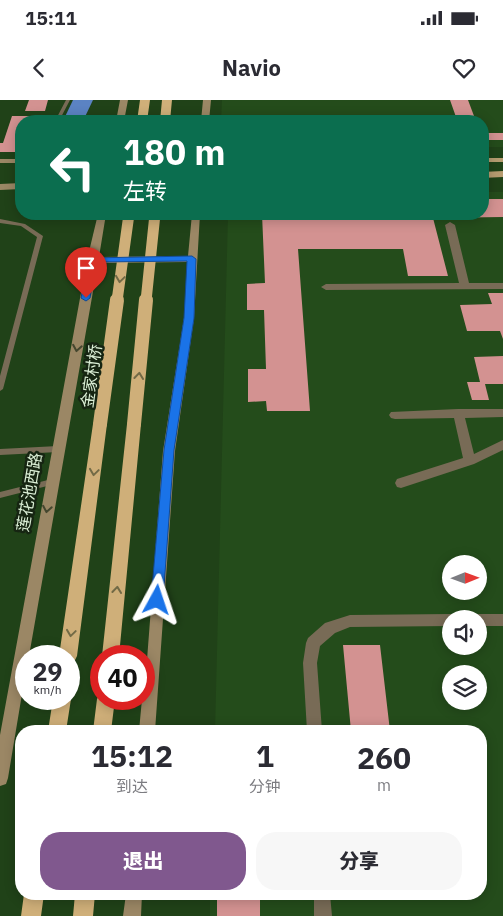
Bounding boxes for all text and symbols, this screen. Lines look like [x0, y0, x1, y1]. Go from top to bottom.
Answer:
text: 15:11 [25, 6, 77, 30]
text: Navio [222, 53, 281, 82]
icon: back [25, 54, 53, 82]
icon: heart [450, 54, 478, 82]
text: 180 m [123, 129, 226, 175]
icon: left [40, 135, 105, 200]
text: 左转 [123, 176, 167, 205]
pin [65, 247, 107, 298]
icon: arrive [72, 254, 100, 282]
one-way arrow [115, 276, 126, 284]
one-way arrow [72, 343, 82, 352]
street label: 金家村桥 [77, 343, 105, 409]
one-way arrow [133, 372, 144, 380]
street label: 莲花池西路 [12, 451, 46, 533]
one-way arrow [89, 468, 99, 476]
one-way arrow [43, 505, 53, 514]
north arrow [442, 555, 488, 600]
map controls [442, 555, 487, 710]
position arrow [130, 573, 182, 625]
one-way arrow [111, 586, 122, 594]
button: sound [442, 610, 487, 655]
one-way arrow [66, 629, 77, 637]
speed limit sign: 40 [90, 645, 155, 710]
text: 29 [32, 655, 63, 688]
button: layers [442, 665, 487, 710]
text: km/h [33, 682, 62, 697]
text: 15:12 [91, 736, 173, 775]
text: 1 [256, 736, 274, 775]
text: 260 [357, 738, 411, 777]
text: m [377, 775, 391, 795]
text: 到达 [116, 776, 148, 796]
text: 分钟 [249, 776, 281, 796]
button: 退出 [40, 832, 246, 890]
button: 分享 [256, 832, 462, 890]

